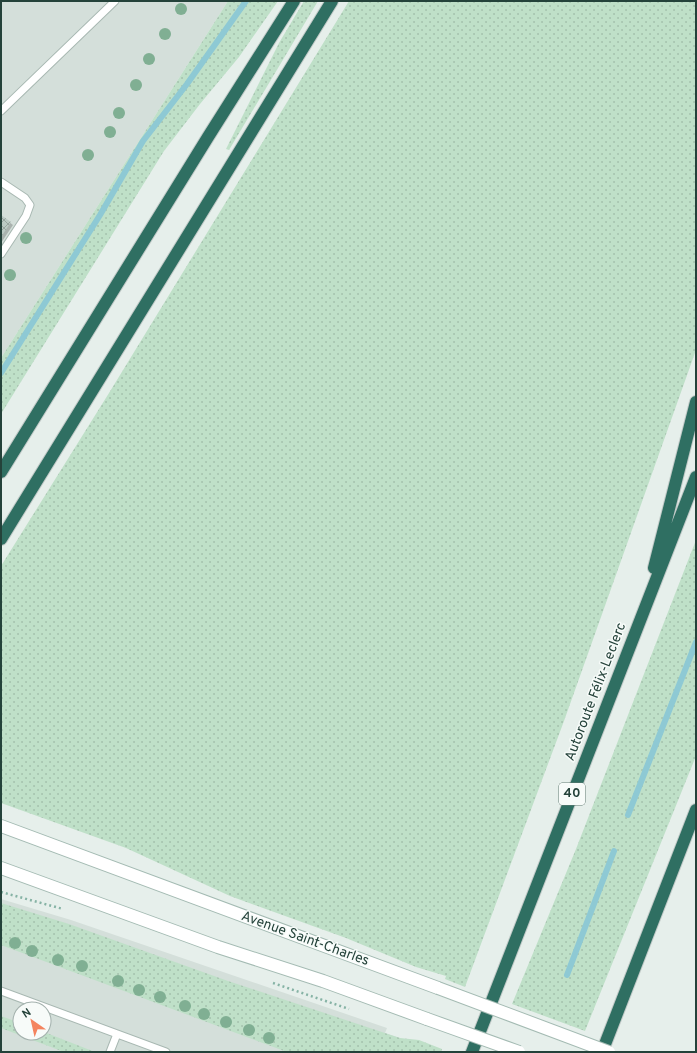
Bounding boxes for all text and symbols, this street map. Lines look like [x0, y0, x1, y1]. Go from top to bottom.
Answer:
street label: Autoroute Félix-Leclerc [562, 620, 630, 764]
road number: 40 [559, 783, 585, 805]
street label: Avenue Saint-Charles [239, 908, 371, 970]
north arrow [12, 1001, 52, 1041]
text: N [20, 1006, 34, 1022]

